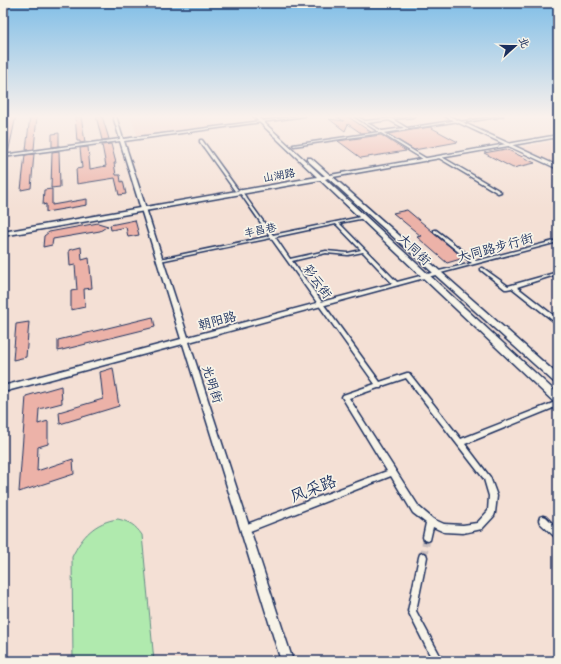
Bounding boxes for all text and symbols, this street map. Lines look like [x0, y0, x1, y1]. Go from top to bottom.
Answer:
north arrow [495, 26, 535, 66]
text: 北 [516, 35, 532, 50]
street label: 山湖路 [262, 166, 296, 185]
street label: 丰昌巷 [243, 221, 278, 240]
street label: 大同街 [395, 230, 434, 268]
street label: 大同路步行街 [456, 230, 535, 265]
street label: 彩云街 [300, 261, 335, 301]
street label: 朝阳路 [196, 308, 238, 333]
street label: 光明街 [199, 363, 226, 405]
street label: 风采路 [288, 472, 339, 506]

